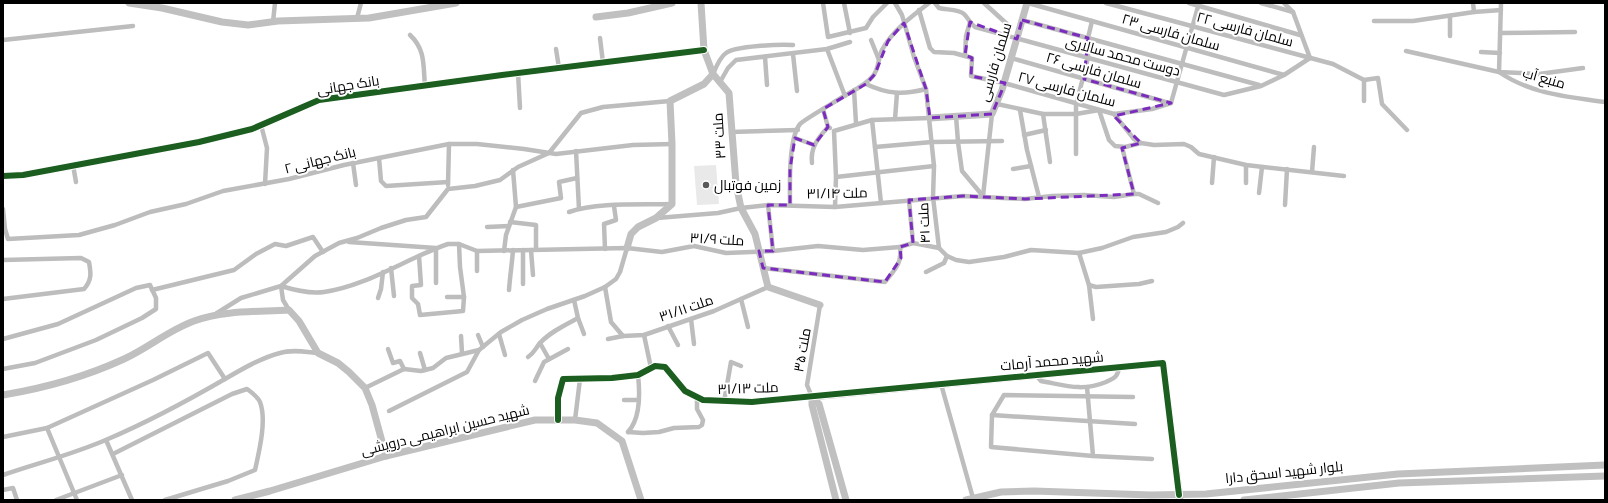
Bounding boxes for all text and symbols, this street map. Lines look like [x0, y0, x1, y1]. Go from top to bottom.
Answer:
street label: سلمان فارسی ۲۲ [1195, 7, 1295, 50]
street label: سلمان فارسی ۲۳ [1120, 9, 1222, 54]
street label: سلمان فارسی [974, 20, 1015, 103]
street label: دوست محمد سالاری [1064, 32, 1182, 79]
street label: سلمان فارسی ۲۶ [1044, 48, 1144, 91]
street label: منبع آب [1521, 63, 1567, 93]
street label: سلمان فارسی ۲۷ [1016, 67, 1118, 110]
street label: بانک جهانی [315, 71, 380, 98]
street label: ملت ۳۳ [708, 112, 729, 160]
street label: بانک جهانی ۲ [282, 142, 357, 177]
place label: زمین فوتبال [714, 176, 781, 194]
marker: زمین فوتبال [701, 180, 711, 190]
street label: ملت ۳۱/۱۴ [806, 183, 868, 202]
street label: ملت ۴۱ [914, 202, 933, 244]
street label: ملت ۳۱/۹ [689, 229, 745, 248]
street label: ملت ۳۱/۱۱ [657, 290, 715, 325]
street label: ملت ۳۵ [789, 327, 814, 373]
street label: شهید محمد آرمات [1000, 348, 1104, 373]
street label: ملت ۳۱/۱۳ [717, 378, 779, 397]
street label: شهید حسین ابراهیمی درویشی [359, 400, 531, 459]
street label: بلوار شهید اسحق دارا [1224, 457, 1344, 487]

